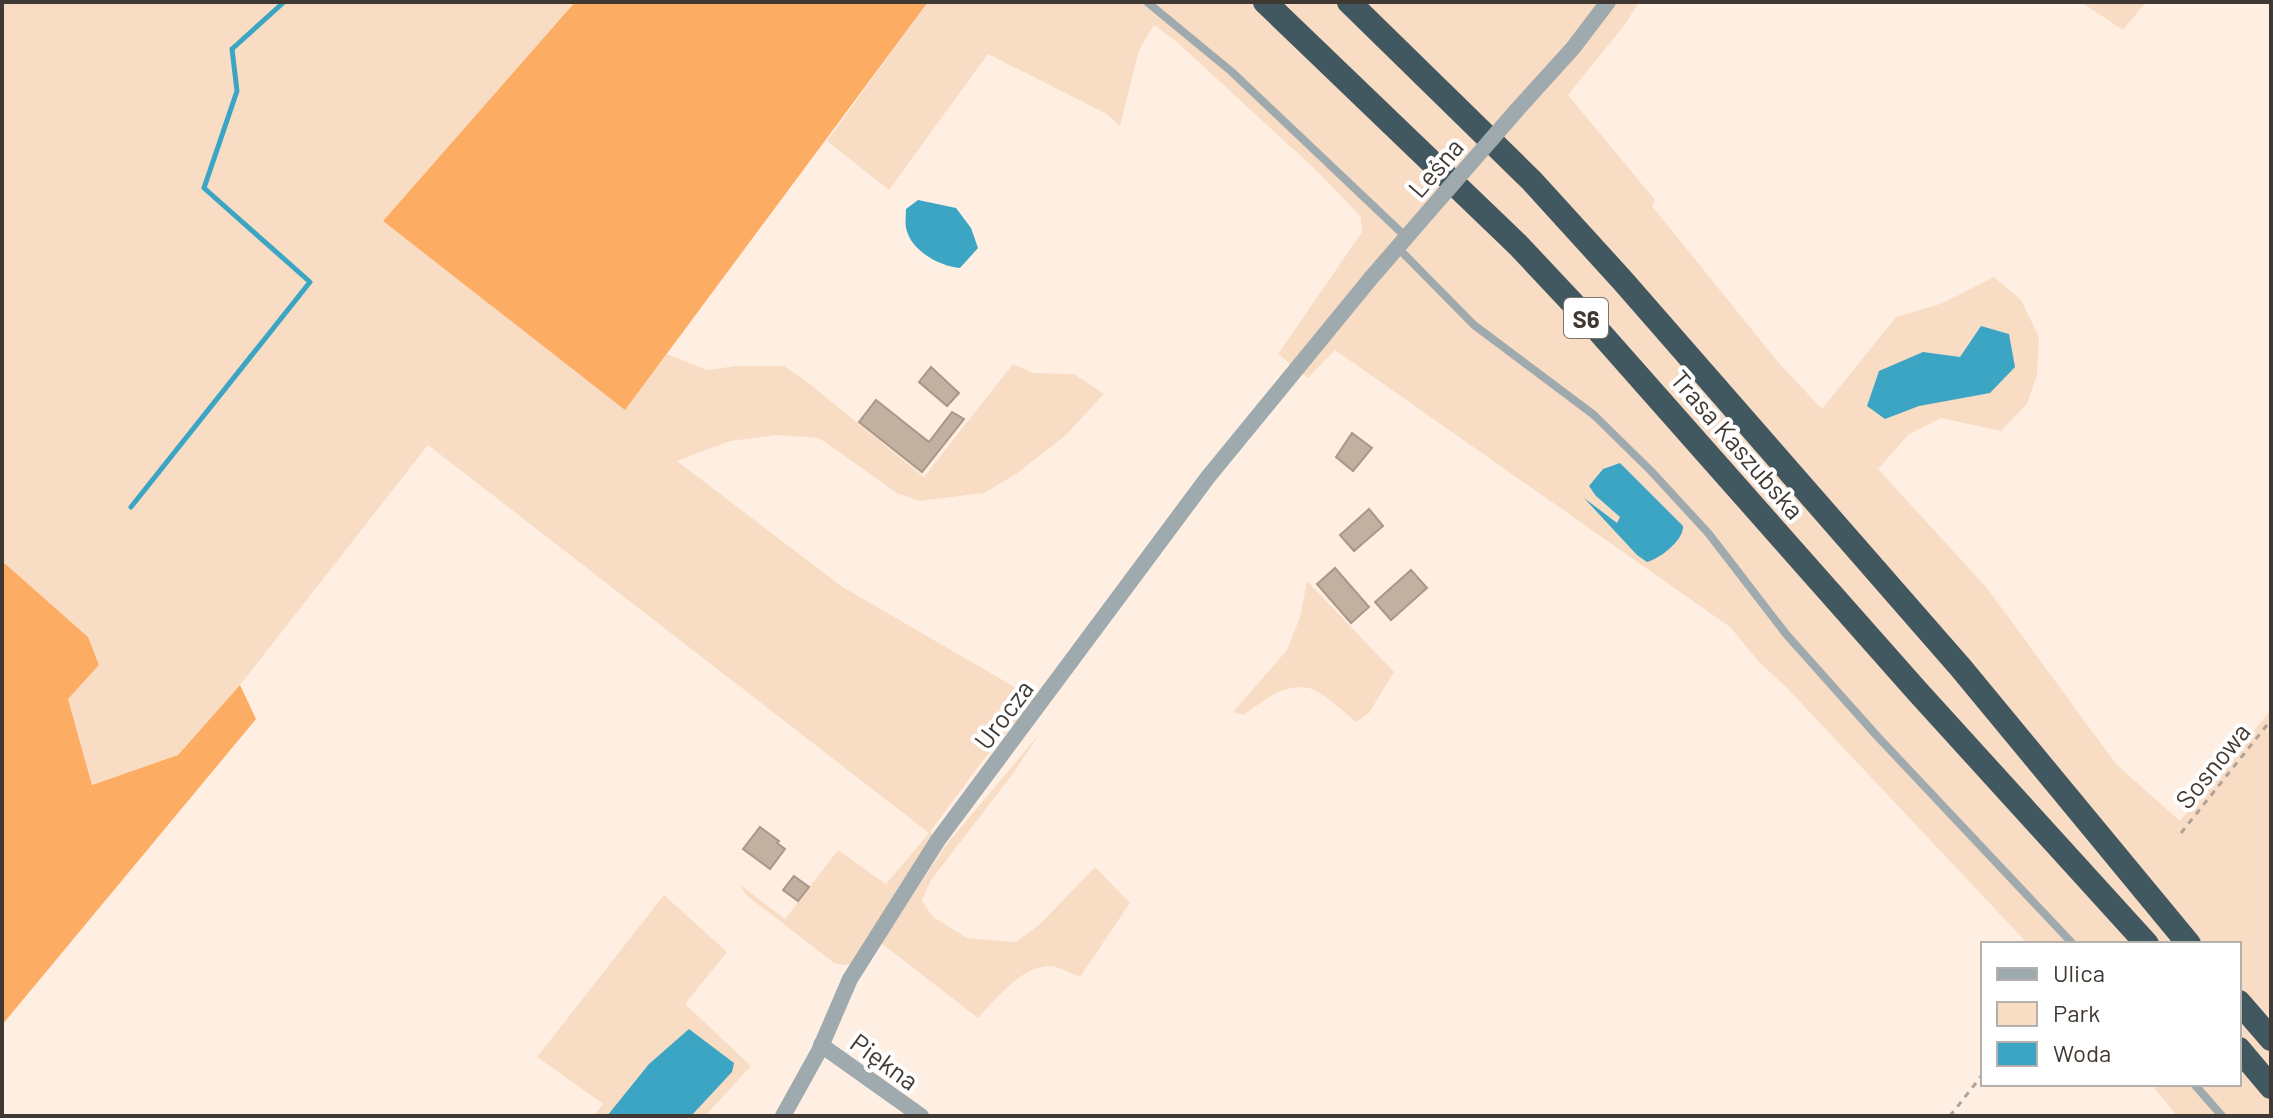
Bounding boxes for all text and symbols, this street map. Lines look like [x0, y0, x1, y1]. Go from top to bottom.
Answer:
street label: Leśna [1401, 131, 1469, 203]
road number: S6 [1564, 298, 1608, 338]
street label: Trasa Kaszubska [1665, 363, 1811, 525]
street label: Urocza [967, 673, 1039, 755]
street label: Sosnowa [2168, 716, 2256, 814]
legend [1981, 942, 2241, 1086]
text: Ulica [2053, 958, 2105, 987]
text: Park [2053, 998, 2100, 1027]
street label: Piękna [845, 1026, 925, 1096]
text: Woda [2053, 1038, 2111, 1067]

